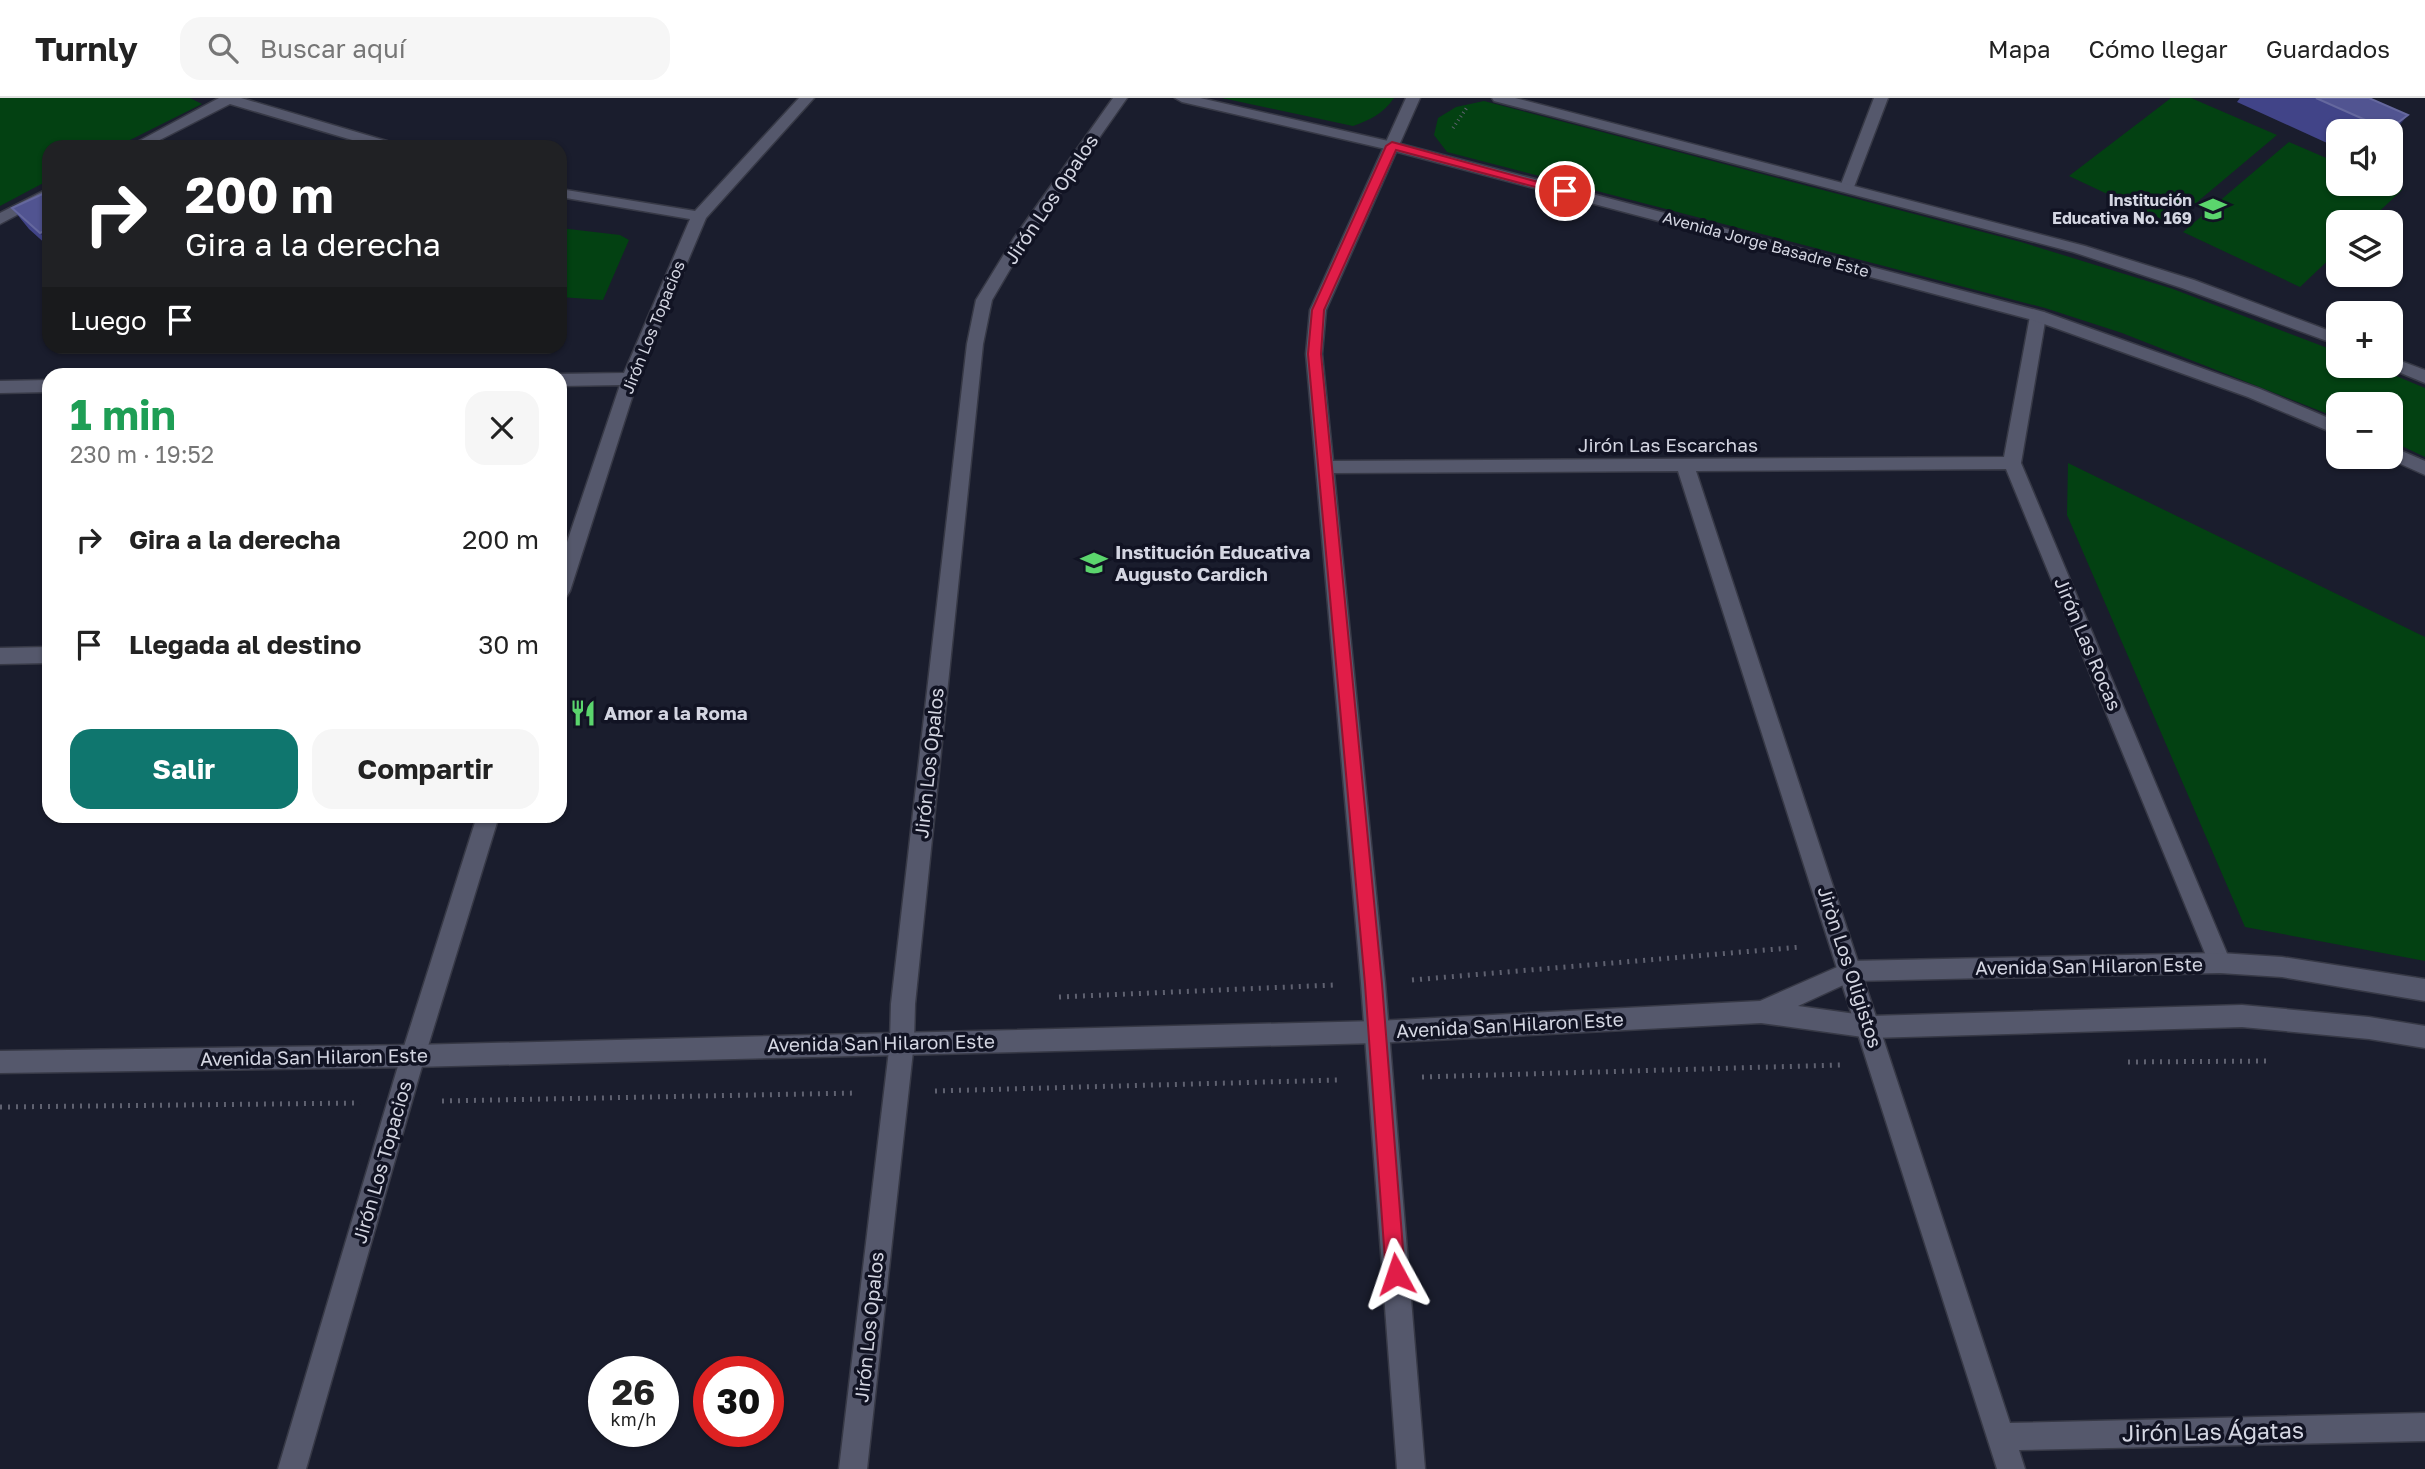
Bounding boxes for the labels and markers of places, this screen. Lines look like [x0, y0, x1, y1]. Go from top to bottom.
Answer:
pin [1535, 161, 1595, 221]
place label: Institución Educativa No. 169 [2052, 190, 2192, 228]
school or university icon: Institución Educativa No. 169 [2198, 194, 2228, 224]
place label: Institución Educativa Augusto Cardich [1115, 540, 1310, 585]
school or university icon: Institución Educativa Augusto Cardich [1079, 548, 1109, 578]
restaurant icon: Amor a la Roma [568, 698, 598, 728]
place label: Amor a la Roma [604, 701, 748, 724]

